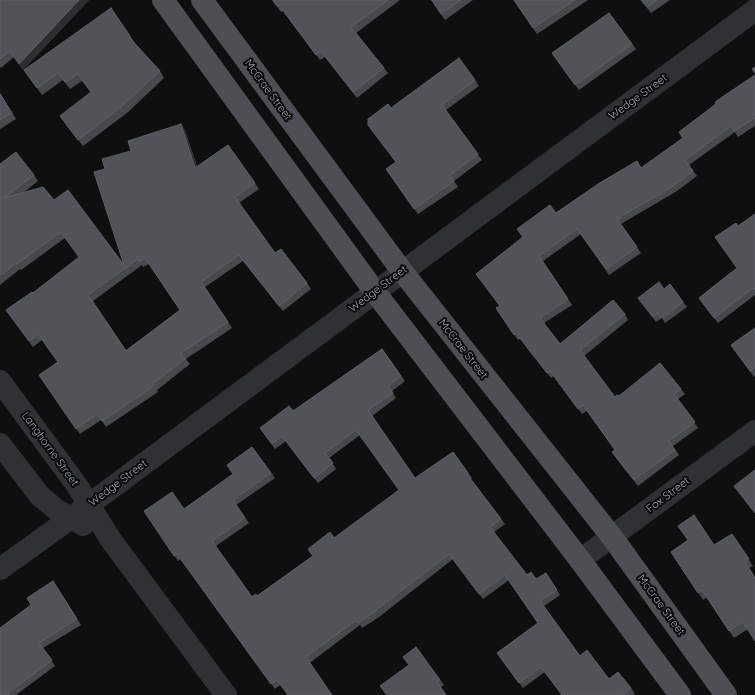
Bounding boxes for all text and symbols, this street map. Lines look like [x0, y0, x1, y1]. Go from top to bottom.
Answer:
street label: McCrae Street [241, 57, 295, 123]
street label: Wedge Street [606, 71, 670, 123]
street label: Wedge Street [346, 263, 410, 315]
street label: McCrae Street [436, 317, 490, 381]
street label: Langhorne Street [19, 409, 81, 489]
street label: Wedge Street [86, 457, 150, 509]
street label: Fox Street [644, 474, 692, 516]
street label: McCrae Street [634, 572, 688, 638]

